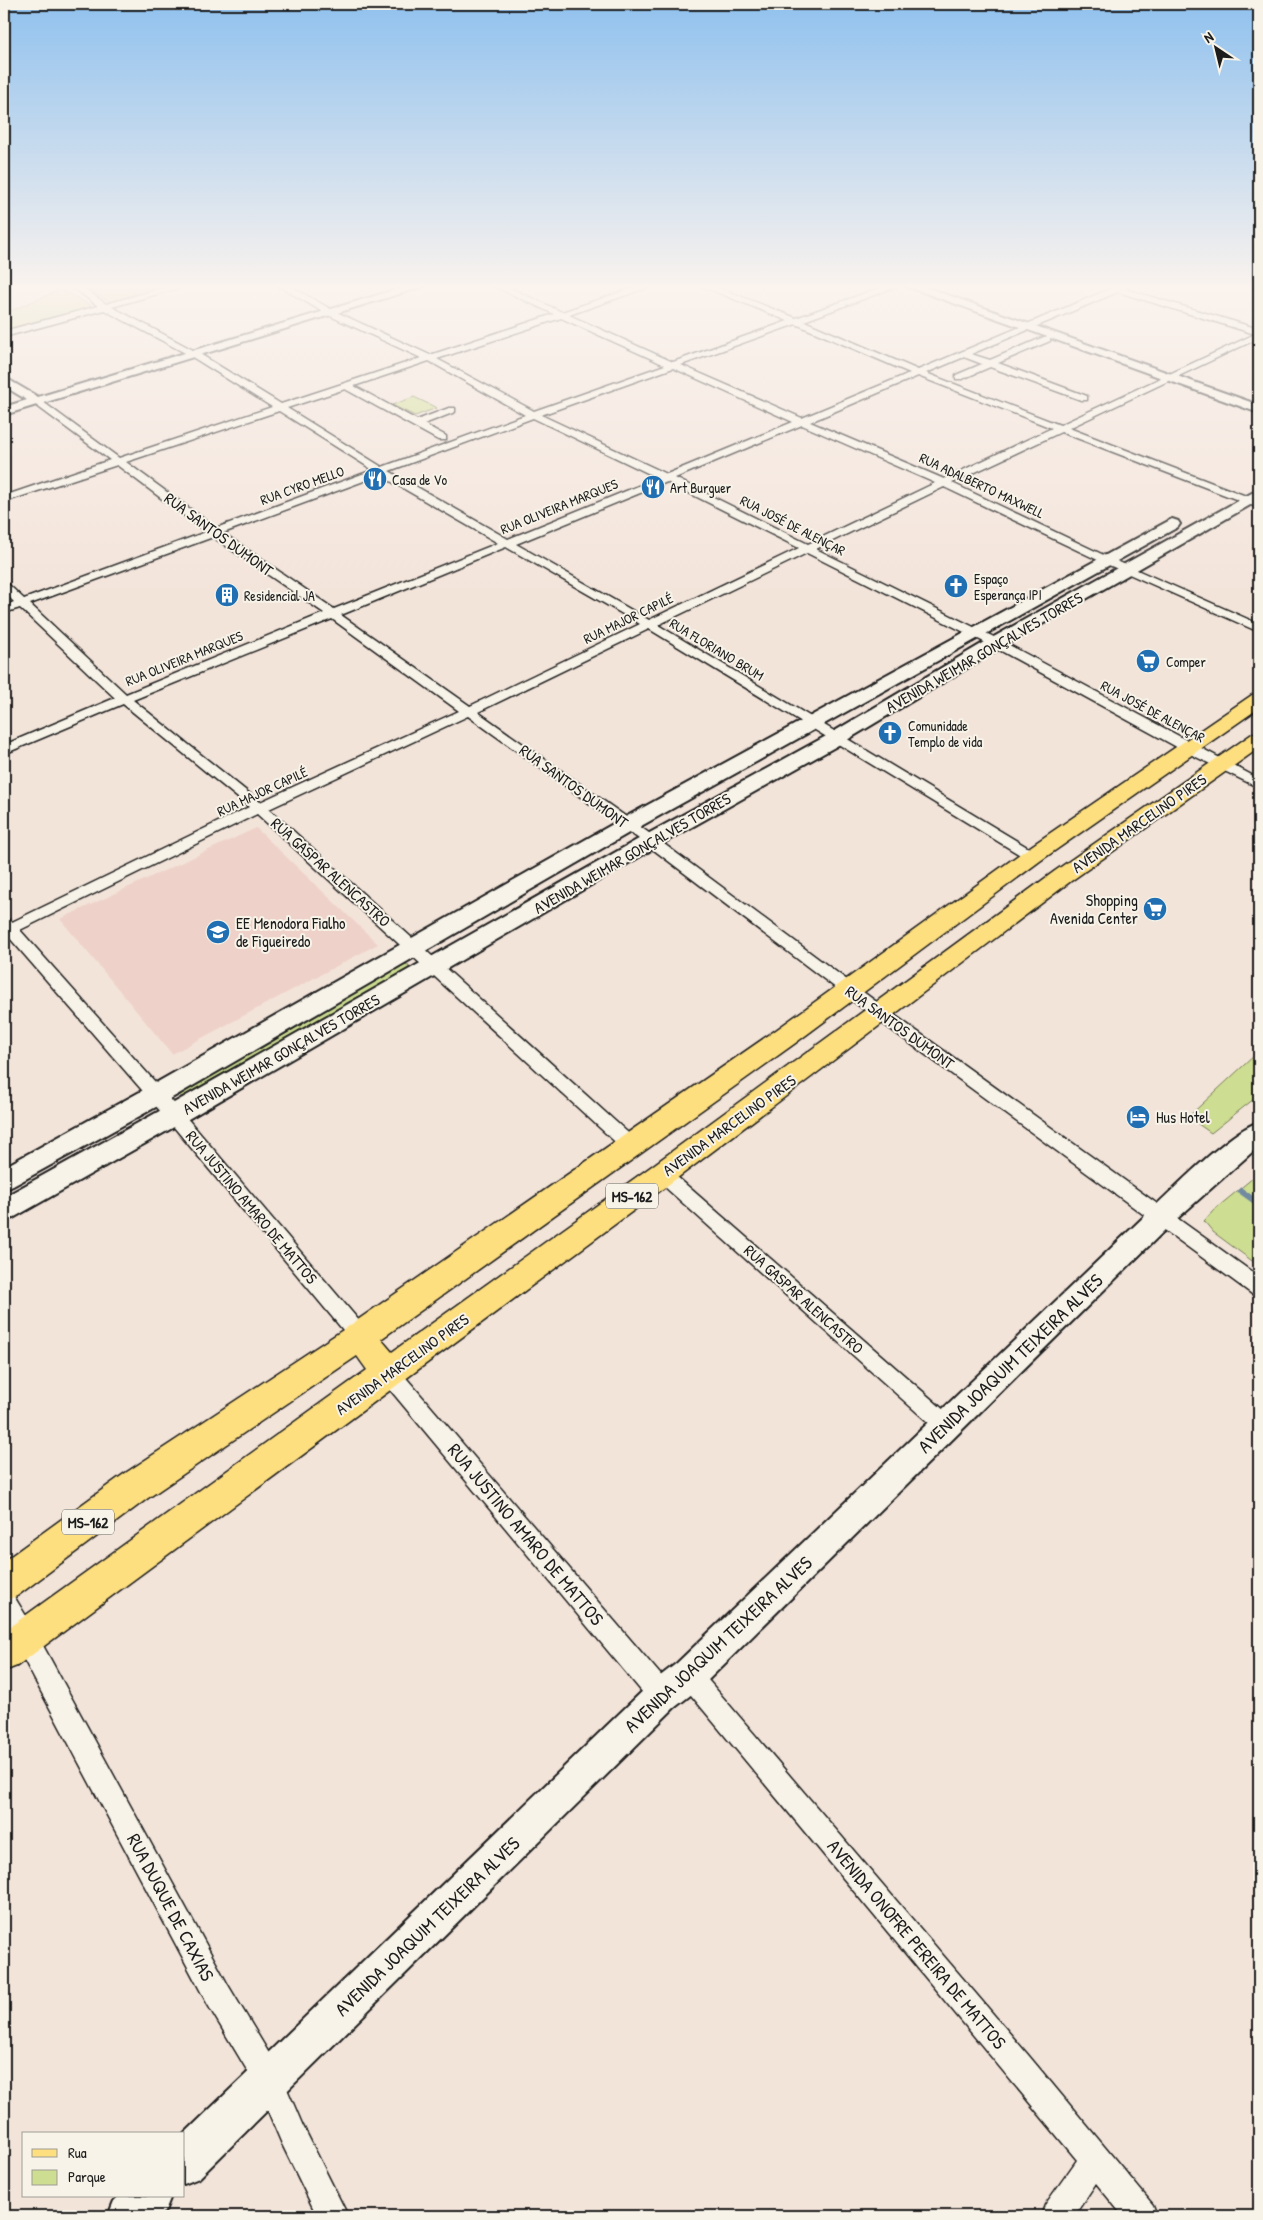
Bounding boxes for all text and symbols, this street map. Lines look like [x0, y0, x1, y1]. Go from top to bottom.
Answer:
north arrow [1190, 22, 1240, 72]
text: N [1200, 27, 1217, 47]
street label: RUA ADALBERTO MAXWELL [917, 448, 1047, 522]
street label: RUA CYRO MELLO [257, 461, 347, 509]
restaurant icon: Casa de Vo [362, 466, 388, 492]
place label: Casa de Vo [392, 470, 447, 489]
street label: RUA OLIVEIRA MARQUES [497, 474, 621, 538]
restaurant icon: Art Burguer [640, 474, 666, 500]
place label: Art Burguer [670, 478, 732, 498]
street label: RUA SANTOS DUMONT [160, 487, 278, 581]
street label: RUA JOSÉ DE ALENÇAR [737, 490, 849, 560]
place label: Espaço Esperança IPI [974, 569, 1042, 605]
church icon: Espaço Esperança IPI [943, 573, 969, 599]
building icon: Residencial JA [214, 582, 240, 608]
place label: Residencial JA [244, 586, 315, 605]
street label: AVENIDA WEIMAR GONÇALVES TORRES [881, 586, 1087, 718]
street label: RUA MAJOR CAPILÉ [580, 588, 676, 648]
street label: RUA FLORIANO BRUM [666, 613, 768, 685]
street label: RUA OLIVEIRA MARQUES [122, 626, 246, 690]
supermarket icon: Comper [1135, 648, 1161, 674]
place label: Comper [1166, 652, 1206, 672]
street label: RUA JOSÉ DE ALENÇAR [1098, 676, 1208, 746]
place label: Comunidade Templo de vida [908, 716, 983, 752]
church icon: Comunidade Templo de vida [877, 720, 903, 746]
street label: RUA SANTOS DUMONT [515, 739, 633, 833]
street label: RUA MAJOR CAPILÉ [214, 762, 310, 820]
street label: AVENIDA MARCELINO PIRES [1067, 768, 1211, 878]
street label: AVENIDA WEIMAR GONÇALVES TORRES [529, 787, 735, 919]
street label: RUA GASPAR ALENCASTRO [267, 812, 396, 932]
place label: Shopping Avenida Center [1050, 889, 1138, 929]
supermarket icon: Shopping Avenida Center [1142, 896, 1168, 922]
place label: EE Menodora Fialho de Figueiredo [236, 912, 346, 952]
school or university icon: EE Menodora Fialho de Figueiredo [205, 919, 231, 945]
street label: RUA SANTOS DUMONT [841, 980, 959, 1074]
street label: AVENIDA WEIMAR GONÇALVES TORRES [178, 988, 384, 1120]
street label: AVENIDA MARCELINO PIRES [658, 1069, 801, 1181]
hotel icon: Hus Hotel [1125, 1104, 1151, 1130]
place label: Hus Hotel [1156, 1106, 1211, 1128]
street label: RUA JUSTINO AMARO DE MATTOS [181, 1126, 323, 1289]
road number: MS-162 [606, 1184, 658, 1208]
street label: RUA GASPAR ALENCASTRO [740, 1239, 869, 1359]
street label: AVENIDA JOAQUIM TEIXEIRA ALVES [912, 1267, 1108, 1458]
street label: AVENIDA MARCELINO PIRES [331, 1308, 474, 1420]
street label: RUA JUSTINO AMARO DE MATTOS [442, 1437, 610, 1631]
road number: MS-162 [62, 1510, 114, 1534]
street label: AVENIDA JOAQUIM TEIXEIRA ALVES [618, 1550, 818, 1738]
street label: RUA DUQUE DE CAXIAS [121, 1829, 221, 1985]
street label: AVENIDA JOAQUIM TEIXEIRA ALVES [329, 1830, 525, 2021]
street label: AVENIDA ONOFRE PEREIRA DE MATTOS [822, 1834, 1013, 2054]
legend [22, 2132, 185, 2198]
text: Rua [68, 2142, 87, 2163]
text: Parque [68, 2166, 106, 2187]

